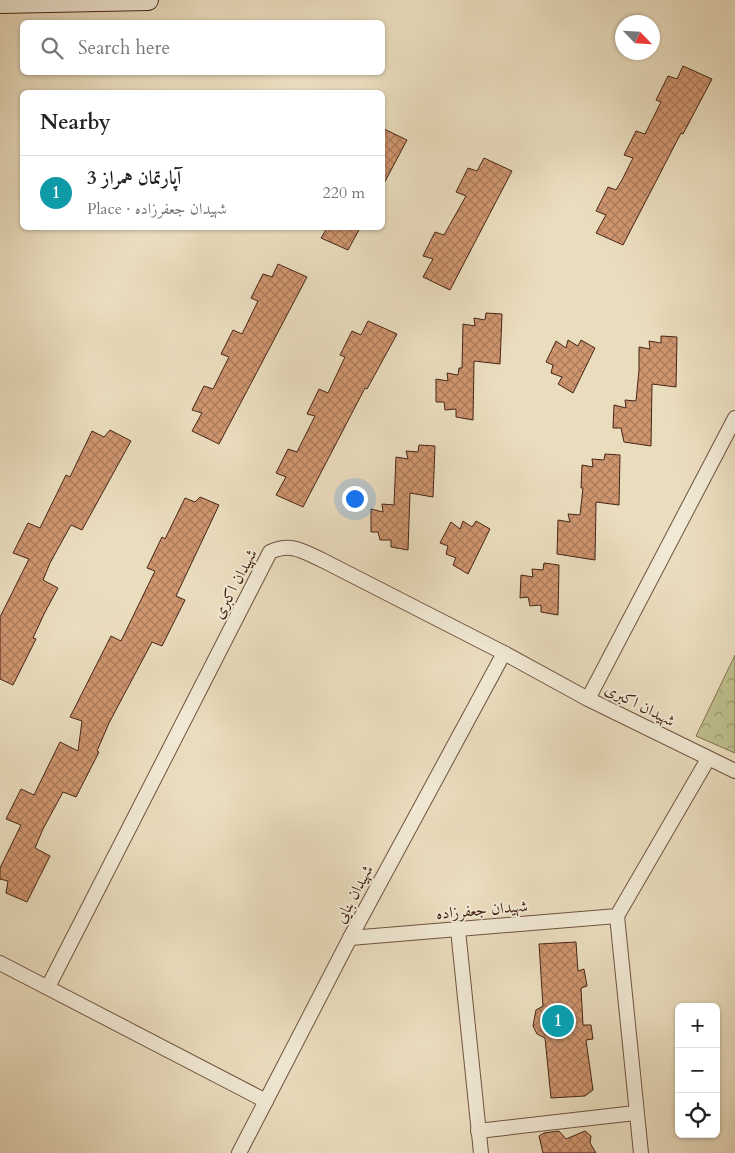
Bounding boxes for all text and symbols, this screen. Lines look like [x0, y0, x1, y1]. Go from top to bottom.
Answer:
north arrow [615, 15, 660, 60]
search box [20, 20, 385, 75]
icon: search [38, 34, 66, 62]
text: Search here [78, 35, 170, 61]
text: Nearby [40, 108, 111, 137]
text: آپارتمان همراز 3 [87, 165, 181, 191]
text: 1 [52, 182, 60, 204]
text: 220 m [323, 182, 365, 204]
text: Place · شهیدان جعفرزاده [87, 198, 227, 220]
your location [342, 486, 368, 512]
street label: شهیدان اکبری [207, 545, 263, 623]
street label: شهیدان اکبری [601, 678, 679, 732]
street label: شهیدان بنایی [329, 861, 379, 927]
street label: شهیدان جعفرزاده [435, 895, 529, 925]
pin: 1 [542, 1002, 574, 1040]
map controls [675, 1003, 720, 1138]
button: + [675, 1003, 720, 1048]
button: − [675, 1048, 720, 1093]
button: locate [675, 1093, 720, 1138]

